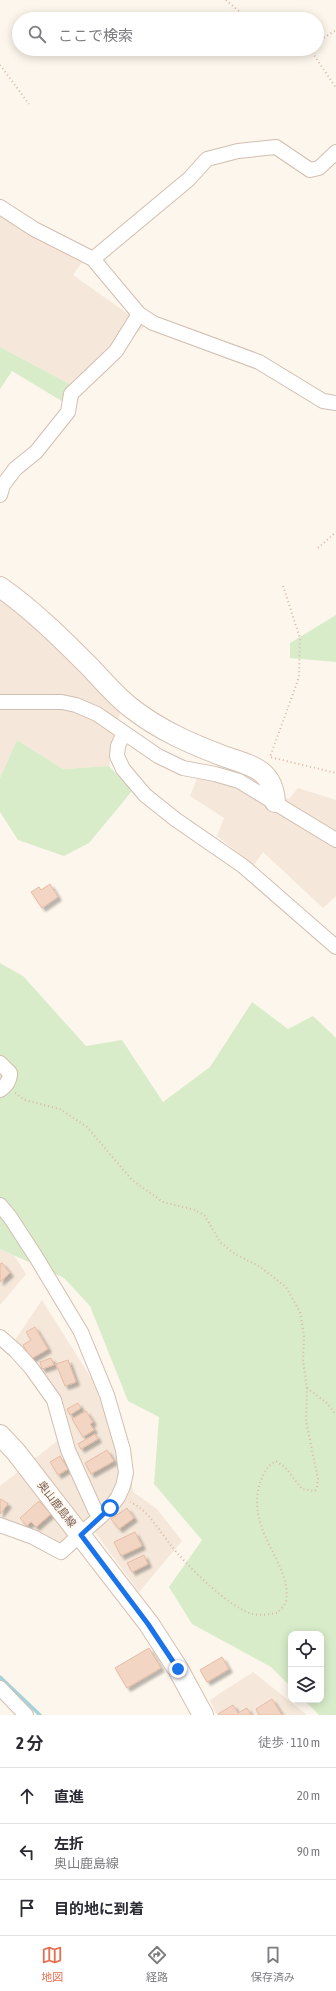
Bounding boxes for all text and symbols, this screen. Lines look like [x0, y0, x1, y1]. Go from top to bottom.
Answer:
search box [12, 12, 324, 56]
icon: search [26, 23, 48, 45]
text: ここで検索 [58, 27, 133, 44]
street label: 奥山鹿島線 [35, 1479, 79, 1529]
route start [101, 1499, 119, 1517]
map controls [288, 1631, 324, 1703]
button: locate [288, 1631, 324, 1667]
route end [169, 1660, 187, 1678]
button: layers [288, 1667, 324, 1703]
text: 2 分 [16, 1733, 43, 1753]
text: 徒歩 · 110 m [258, 1735, 320, 1750]
icon: ahead [16, 1785, 38, 1807]
text: 直進 [54, 1788, 84, 1805]
text: 20 m [297, 1788, 320, 1803]
text: 左折 [54, 1835, 84, 1852]
icon: left [16, 1841, 38, 1863]
text: 90 m [297, 1844, 320, 1859]
text: 奥山鹿島線 [54, 1856, 119, 1871]
icon: arrive [16, 1897, 38, 1919]
text: 目的地に到着 [54, 1900, 144, 1917]
tab: 地図 [41, 1944, 63, 1984]
tab: 経路 [146, 1944, 168, 1984]
tab: 保存済み [251, 1944, 295, 1984]

